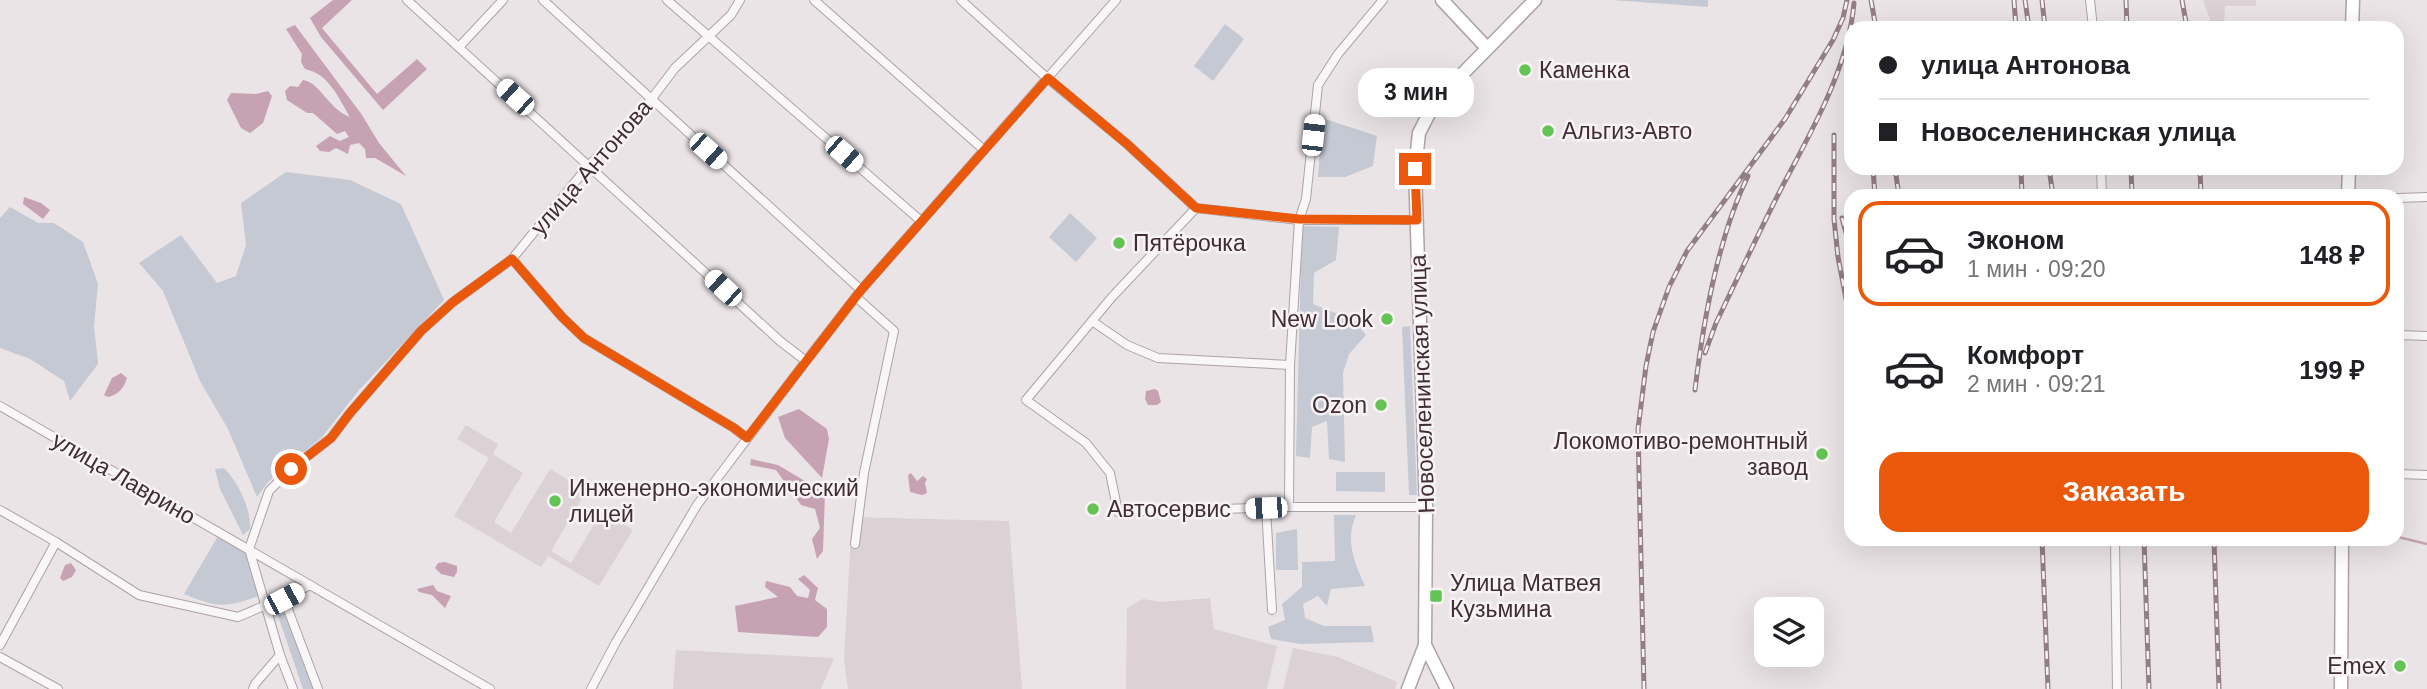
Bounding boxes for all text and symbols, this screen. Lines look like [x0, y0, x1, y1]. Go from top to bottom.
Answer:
text: улица Антонова [1921, 50, 2130, 80]
place label: Каменка [1539, 57, 1630, 83]
marker: Каменка [1517, 62, 1533, 78]
callout: 3 мин [1357, 68, 1473, 116]
car [493, 75, 538, 119]
text: 3 мин [1384, 79, 1448, 105]
street label: улица Антонова [525, 94, 657, 240]
car [1301, 113, 1326, 157]
text: Новоселенинская улица [1921, 117, 2236, 147]
place label: Альгиз-Авто [1562, 118, 1692, 144]
marker: Альгиз-Авто [1540, 123, 1556, 139]
car [686, 129, 731, 173]
car [822, 132, 867, 176]
route end [1399, 153, 1431, 185]
icon: car [1883, 222, 1946, 285]
text: Эконом [1967, 225, 2065, 255]
place label: Пятёрочка [1133, 230, 1246, 256]
marker: Пятёрочка [1111, 235, 1127, 251]
text: 148 ₽ [2299, 240, 2365, 270]
street label: Новоселенинская улица [1404, 254, 1440, 514]
text: 1 мин · 09:20 [1967, 256, 2106, 282]
car [701, 266, 746, 310]
place label: New Look [1271, 306, 1373, 332]
marker: New Look [1379, 311, 1395, 327]
icon: car [1883, 337, 1946, 400]
text: Комфорт [1967, 340, 2084, 370]
text: 199 ₽ [2299, 355, 2365, 385]
text: 2 мин · 09:21 [1967, 371, 2106, 397]
place label: Ozon [1312, 392, 1367, 418]
marker: Ozon [1373, 397, 1389, 413]
street label: улица Лаврино [48, 427, 200, 529]
place label: Локомотиво-ремонтный завод [1554, 428, 1809, 480]
marker: Локомотиво-ремонтный завод [1814, 446, 1830, 462]
button: Заказать [1879, 452, 2369, 532]
route start [275, 453, 307, 485]
place label: Инженерно-экономический лицей [569, 475, 859, 527]
marker: Инженерно-экономический лицей [547, 493, 563, 509]
place label: Автосервис [1107, 496, 1231, 522]
car [1245, 497, 1288, 519]
marker: Автосервис [1085, 501, 1101, 517]
place label: Улица Матвея Кузьмина [1450, 570, 1601, 622]
car [261, 580, 308, 618]
marker: Улица Матвея Кузьмина [1428, 588, 1444, 604]
map controls [1754, 597, 1824, 667]
button: layers [1754, 597, 1824, 667]
place label: Emex [2327, 653, 2386, 679]
marker: Emex [2392, 658, 2408, 674]

